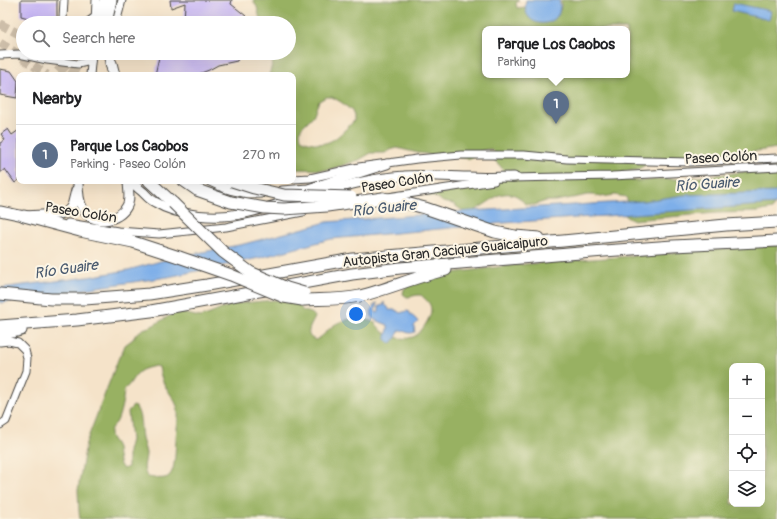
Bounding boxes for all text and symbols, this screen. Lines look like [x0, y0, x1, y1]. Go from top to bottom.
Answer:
search box [16, 16, 296, 60]
popup [482, 26, 630, 78]
icon: search [30, 27, 52, 49]
text: Search here [62, 29, 135, 48]
text: Parque Los Caobos [497, 35, 615, 54]
text: Parking [497, 54, 536, 70]
text: Nearby [32, 88, 81, 109]
pin: 1 [543, 91, 569, 124]
text: Parque Los Caobos [70, 137, 188, 156]
text: 1 [42, 147, 48, 163]
text: 270 m [243, 147, 280, 163]
street label: Paseo Colón [684, 147, 758, 168]
text: Parking · Paseo Colón [70, 156, 186, 172]
street label: Paseo Colón [360, 168, 434, 197]
water label: Río Guaire [675, 173, 741, 196]
water label: Río Guaire [351, 196, 418, 221]
street label: Paseo Colón [44, 198, 118, 227]
street label: Autopista Gran Cacique Guaicaipuro [342, 232, 549, 271]
water label: Río Guaire [33, 255, 101, 283]
your location [346, 304, 366, 324]
map controls [729, 363, 765, 507]
button: + [729, 363, 765, 399]
button: − [729, 399, 765, 435]
button: locate [729, 435, 765, 471]
button: layers [729, 471, 765, 507]

